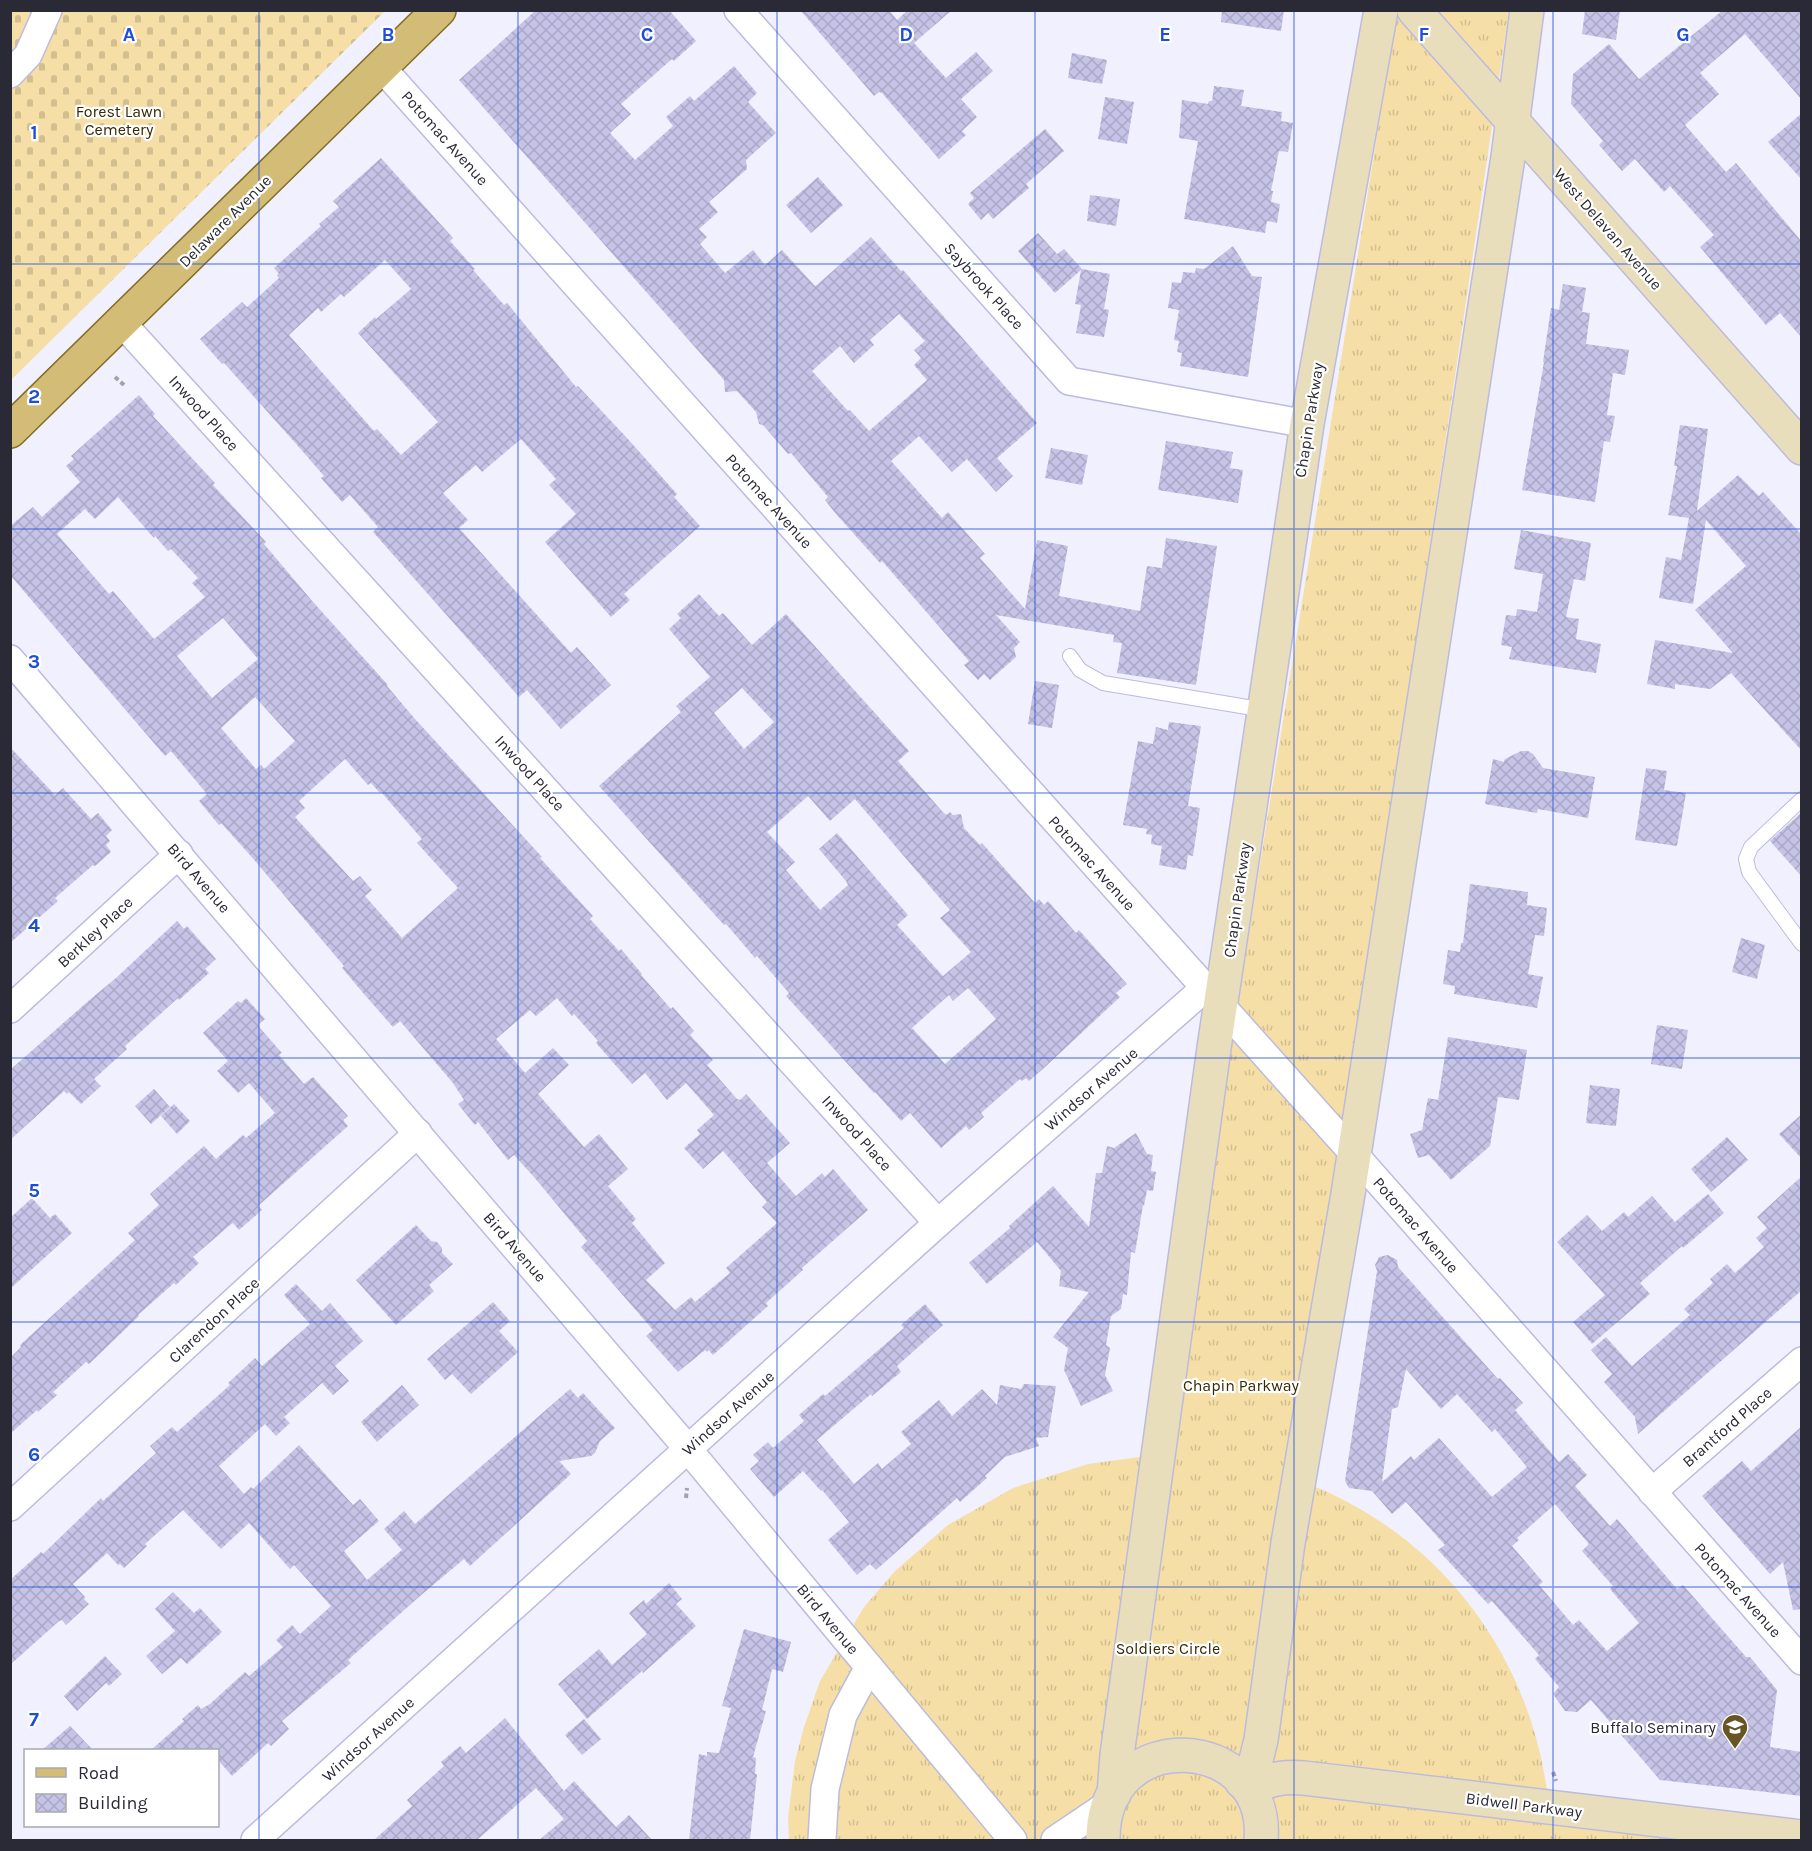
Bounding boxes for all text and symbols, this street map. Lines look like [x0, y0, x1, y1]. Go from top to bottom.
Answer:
text: A [123, 23, 136, 46]
text: B [382, 23, 394, 46]
text: C [641, 23, 653, 46]
text: D [899, 23, 913, 46]
text: E [1159, 23, 1171, 46]
text: F [1419, 23, 1430, 46]
text: G [1676, 23, 1690, 46]
street label: Potomac Avenue [398, 87, 492, 189]
park label: Forest Lawn Cemetery [76, 102, 162, 139]
text: 1 [30, 121, 38, 144]
street label: West Delavan Avenue [1550, 164, 1666, 294]
street label: Delaware Avenue [175, 171, 275, 271]
street label: Saybrook Place [940, 239, 1028, 333]
street label: Chapin Parkway [1291, 361, 1328, 479]
street label: Inwood Place [165, 371, 243, 455]
text: 2 [28, 385, 40, 408]
street label: Potomac Avenue [722, 450, 816, 552]
text: 3 [28, 650, 40, 673]
street label: Inwood Place [491, 731, 569, 815]
street label: Potomac Avenue [1045, 812, 1139, 914]
street label: Bird Avenue [163, 839, 235, 917]
street label: Chapin Parkway [1220, 841, 1255, 959]
street label: Berkley Place [54, 892, 136, 972]
text: 4 [28, 914, 40, 937]
street label: Windsor Avenue [1040, 1043, 1142, 1135]
street label: Inwood Place [818, 1091, 896, 1175]
street label: Potomac Avenue [1369, 1173, 1463, 1277]
text: 5 [28, 1179, 40, 1202]
street label: Bird Avenue [479, 1208, 551, 1286]
street label: Clarendon Place [165, 1273, 263, 1367]
street label: Windsor Avenue [678, 1367, 778, 1459]
park label: Chapin Parkway [1183, 1376, 1300, 1395]
street label: Brantford Place [1678, 1383, 1776, 1471]
text: 6 [28, 1443, 40, 1466]
street label: Potomac Avenue [1691, 1539, 1785, 1641]
street label: Bird Avenue [793, 1580, 863, 1658]
park label: Soldiers Circle [1116, 1639, 1220, 1658]
street label: Windsor Avenue [318, 1693, 418, 1785]
text: 7 [29, 1708, 39, 1731]
school or university icon: Buffalo Seminary [1720, 1712, 1750, 1750]
place label: Buffalo Seminary [1590, 1718, 1717, 1737]
legend [24, 1749, 219, 1827]
text: Road [78, 1762, 119, 1784]
street label: Bidwell Parkway [1465, 1788, 1584, 1822]
text: Building [78, 1792, 148, 1814]

